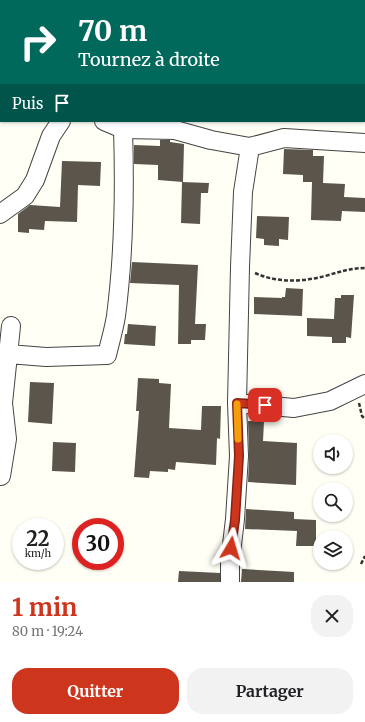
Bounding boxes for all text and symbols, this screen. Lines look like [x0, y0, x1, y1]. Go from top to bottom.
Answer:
text: 70 m [78, 13, 147, 49]
icon: right [12, 16, 64, 68]
text: Tournez à droite [78, 48, 220, 71]
icon: arrive [51, 92, 73, 114]
text: Puis [12, 94, 43, 113]
pin [248, 388, 282, 422]
icon: arrive [254, 394, 276, 416]
map controls [313, 434, 353, 570]
button: sound [313, 434, 353, 474]
button: search [313, 482, 353, 522]
speed limit sign: 30 [72, 518, 124, 570]
text: 22 [26, 526, 50, 551]
position arrow [210, 527, 252, 569]
button: layers [313, 530, 353, 570]
text: km/h [25, 547, 51, 560]
text: 1 min [12, 592, 77, 623]
button: close [311, 595, 353, 637]
text: 80 m · 19:24 [12, 623, 83, 640]
button: Quitter [12, 668, 179, 714]
button: Partager [187, 668, 353, 714]

